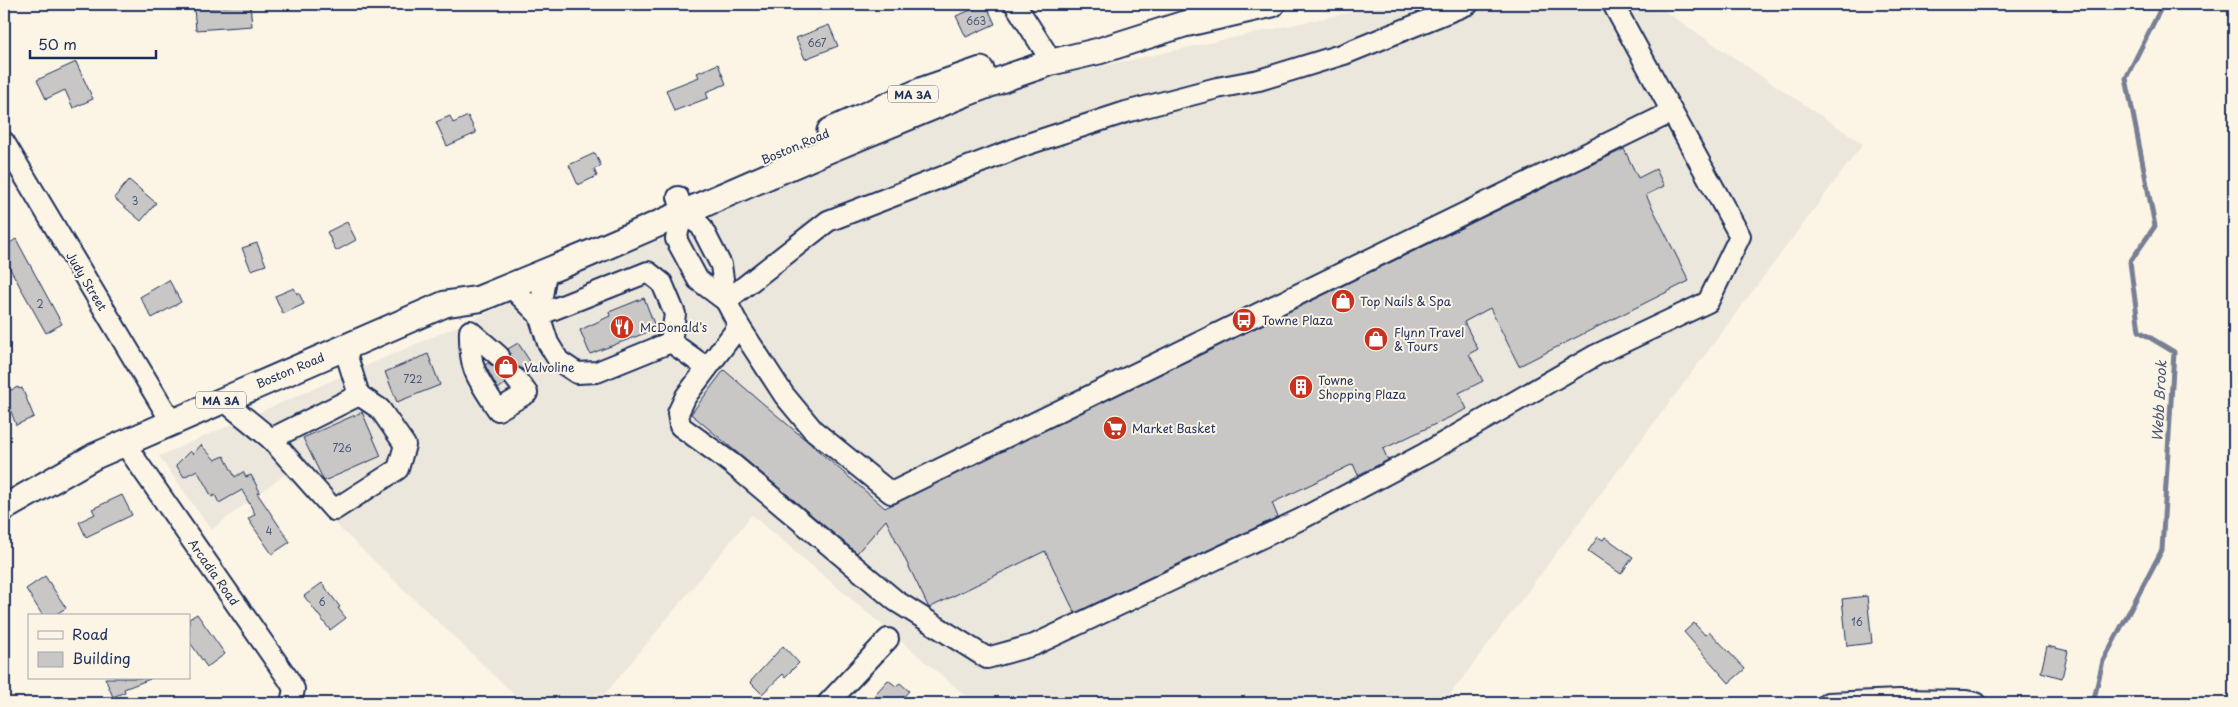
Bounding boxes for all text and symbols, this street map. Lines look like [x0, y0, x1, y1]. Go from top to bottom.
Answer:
house number: 663 [966, 13, 986, 28]
scale bar [30, 28, 156, 60]
text: 50 m [38, 32, 77, 55]
house number: 667 [807, 35, 827, 50]
road number: MA 3A [888, 86, 938, 102]
street label: Boston Road [758, 124, 832, 168]
house number: 3 [132, 193, 138, 208]
street label: Judy Street [62, 248, 112, 314]
shop icon: Top Nails & Spa [1330, 288, 1356, 314]
place label: Top Nails & Spa [1360, 292, 1452, 310]
house number: 2 [36, 296, 44, 311]
bus stop icon: Towne Plaza [1231, 307, 1257, 333]
place label: Towne Plaza [1262, 311, 1333, 329]
restaurant icon: McDonald's [609, 314, 635, 340]
place label: McDonald's [640, 318, 708, 336]
place label: Flynn Travel & Tours [1394, 323, 1464, 355]
shop icon: Flynn Travel & Tours [1363, 326, 1389, 352]
street label: Boston Road [253, 348, 327, 392]
shop icon: Valvoline [493, 354, 519, 380]
place label: Valvoline [524, 358, 575, 376]
water label: Webb Brook [2146, 359, 2172, 442]
house number: 722 [404, 371, 422, 386]
place label: Towne Shopping Plaza [1318, 371, 1406, 403]
building icon: Towne Shopping Plaza [1288, 374, 1314, 400]
road number: MA 3A [196, 392, 246, 408]
supermarket icon: Market Basket [1102, 415, 1128, 441]
place label: Market Basket [1132, 419, 1216, 437]
house number: 726 [332, 440, 352, 455]
house number: 4 [266, 523, 273, 538]
street label: Arcadia Road [184, 535, 244, 609]
house number: 6 [318, 594, 326, 609]
legend [28, 614, 190, 680]
house number: 16 [1851, 614, 1863, 629]
text: Road [72, 622, 108, 645]
text: Building [72, 646, 131, 669]

